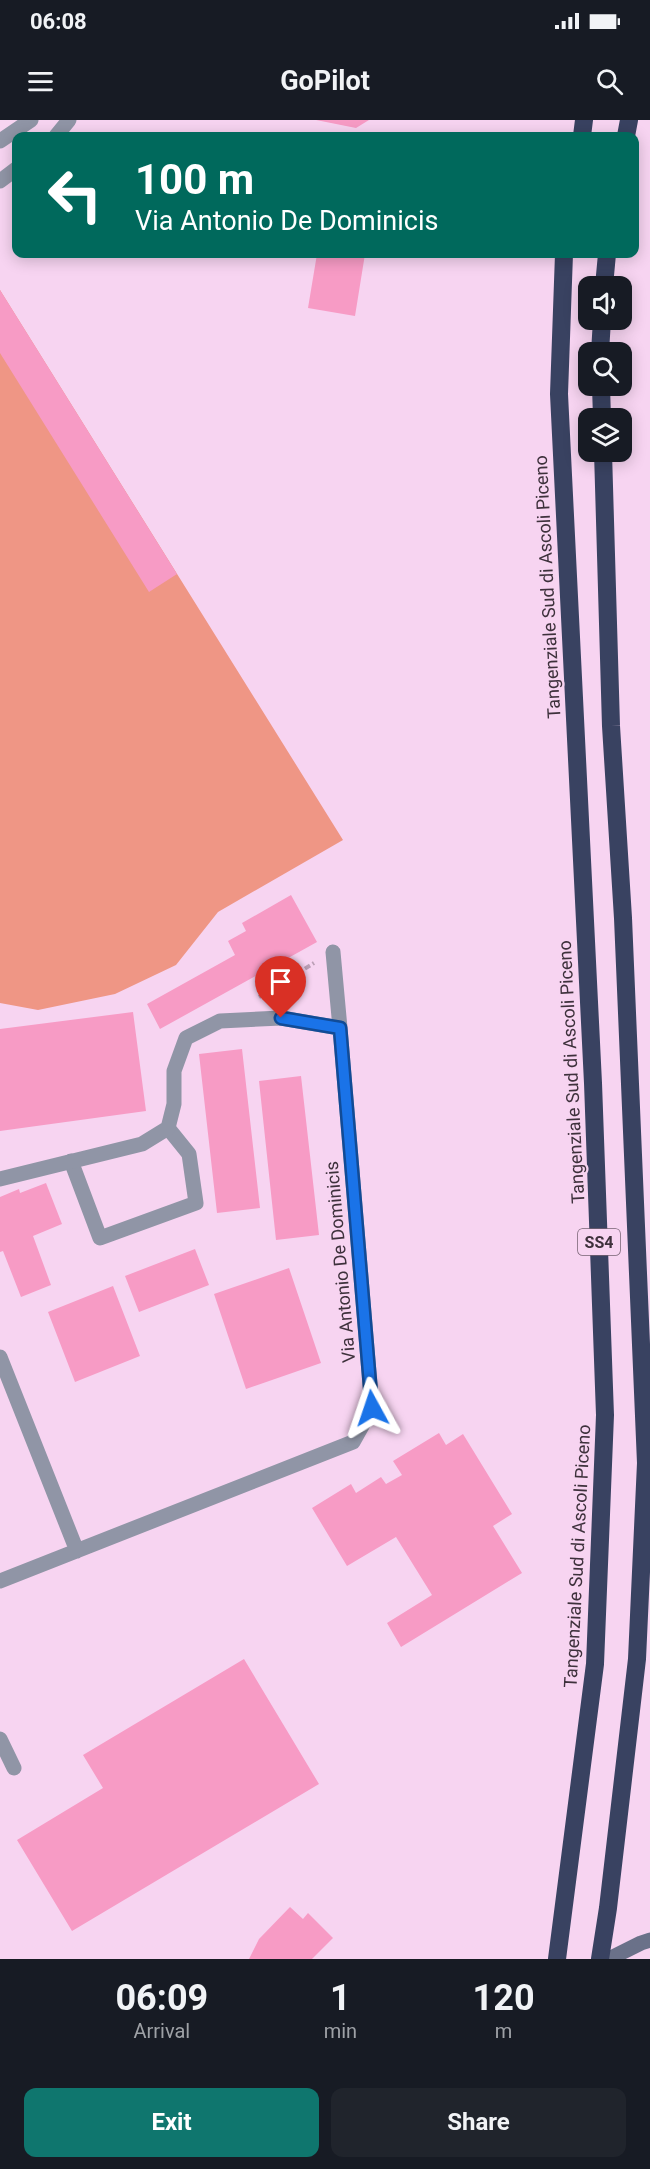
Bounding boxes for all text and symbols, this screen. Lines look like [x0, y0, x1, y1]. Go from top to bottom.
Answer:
text: 06:08 [30, 9, 87, 34]
icon: menu [24, 65, 57, 98]
text: GoPilot [280, 65, 370, 97]
icon: search [593, 65, 626, 98]
text: 100 m [135, 155, 254, 204]
icon: left [36, 156, 114, 234]
text: Via Antonio De Dominicis [135, 205, 438, 237]
map controls [578, 276, 632, 462]
button: sound [578, 276, 632, 330]
button: search [578, 342, 632, 396]
button: layers [578, 408, 632, 462]
street label: Tangenziale Sud di Ascoli Piceno [530, 455, 564, 719]
street label: Tangenziale Sud di Ascoli Piceno [554, 940, 588, 1204]
pin [255, 956, 306, 1018]
icon: arrive [264, 965, 297, 998]
street label: Via Antonio De Dominicis [321, 1160, 359, 1364]
road number: SS4 [578, 1229, 620, 1255]
position arrow [340, 1376, 404, 1440]
street label: Tangenziale Sud di Ascoli Piceno [560, 1424, 594, 1688]
text: 06:09 [115, 1977, 208, 2019]
text: 1 [330, 1977, 351, 2019]
text: 120 [473, 1977, 535, 2019]
text: Arrival [133, 2019, 190, 2043]
text: min [324, 2019, 357, 2043]
text: m [495, 2019, 512, 2043]
button: Exit [24, 2088, 319, 2157]
button: Share [331, 2088, 626, 2157]

